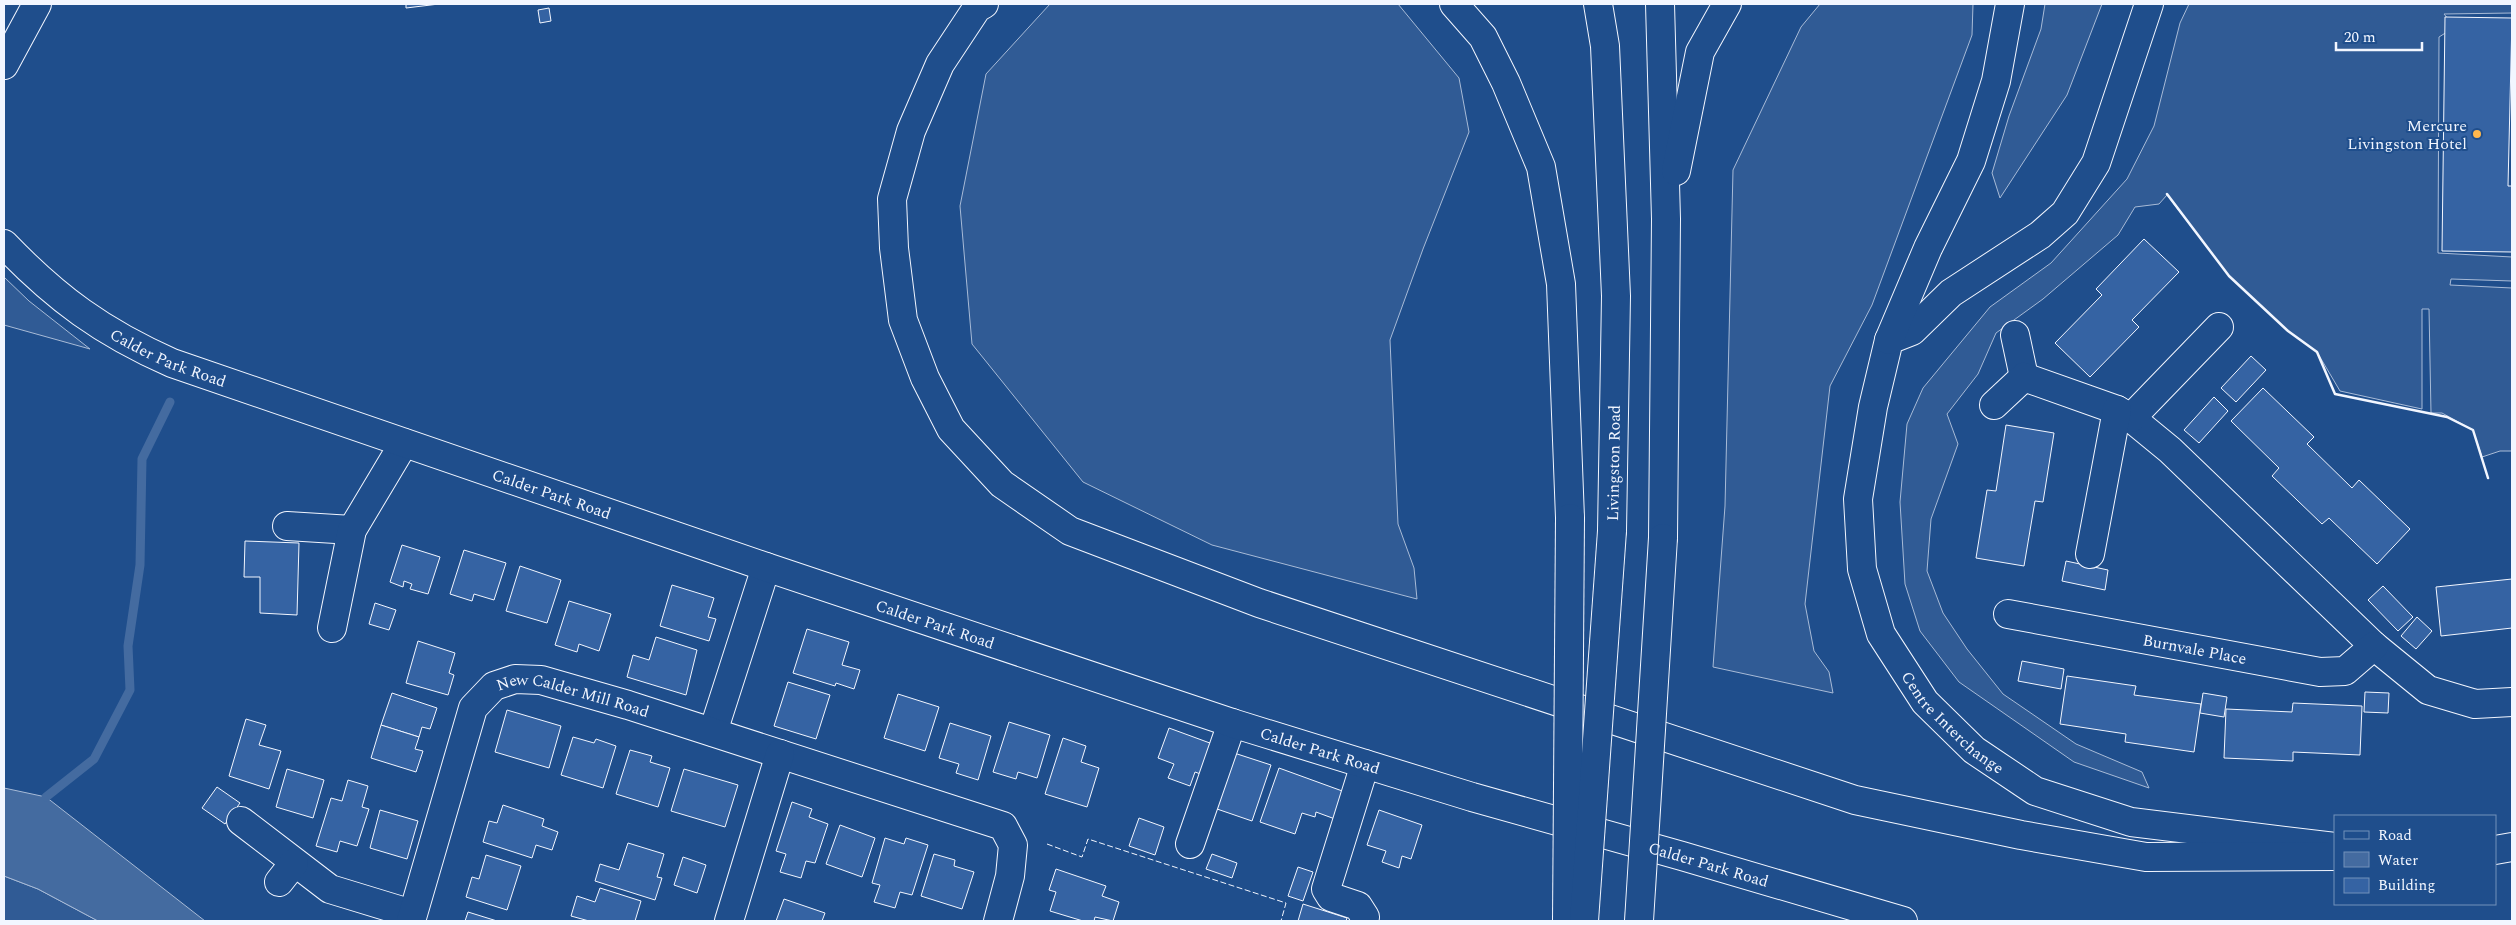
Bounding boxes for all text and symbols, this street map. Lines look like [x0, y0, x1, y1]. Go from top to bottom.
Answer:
scale bar [2336, 20, 2422, 52]
text: 20 m [2344, 26, 2376, 49]
place label: Mercure Livingston Hotel [2347, 114, 2467, 156]
marker: Mercure Livingston Hotel [2471, 128, 2483, 140]
street label: Calder Park Road [105, 323, 229, 394]
street label: Livingston Road [1601, 405, 1627, 521]
street label: Calder Park Road [489, 463, 614, 526]
street label: Calder Park Road [872, 594, 998, 656]
street label: Burnvale Place [2141, 628, 2248, 671]
street label: Centre Interchange [1895, 666, 2009, 780]
street label: New Calder Mill Road [493, 668, 652, 724]
street label: Calder Park Road [1257, 721, 1383, 781]
legend [2334, 815, 2496, 905]
text: Road [2378, 824, 2412, 847]
street label: Calder Park Road [1645, 836, 1772, 894]
text: Water [2378, 849, 2418, 872]
text: Building [2378, 874, 2435, 897]

